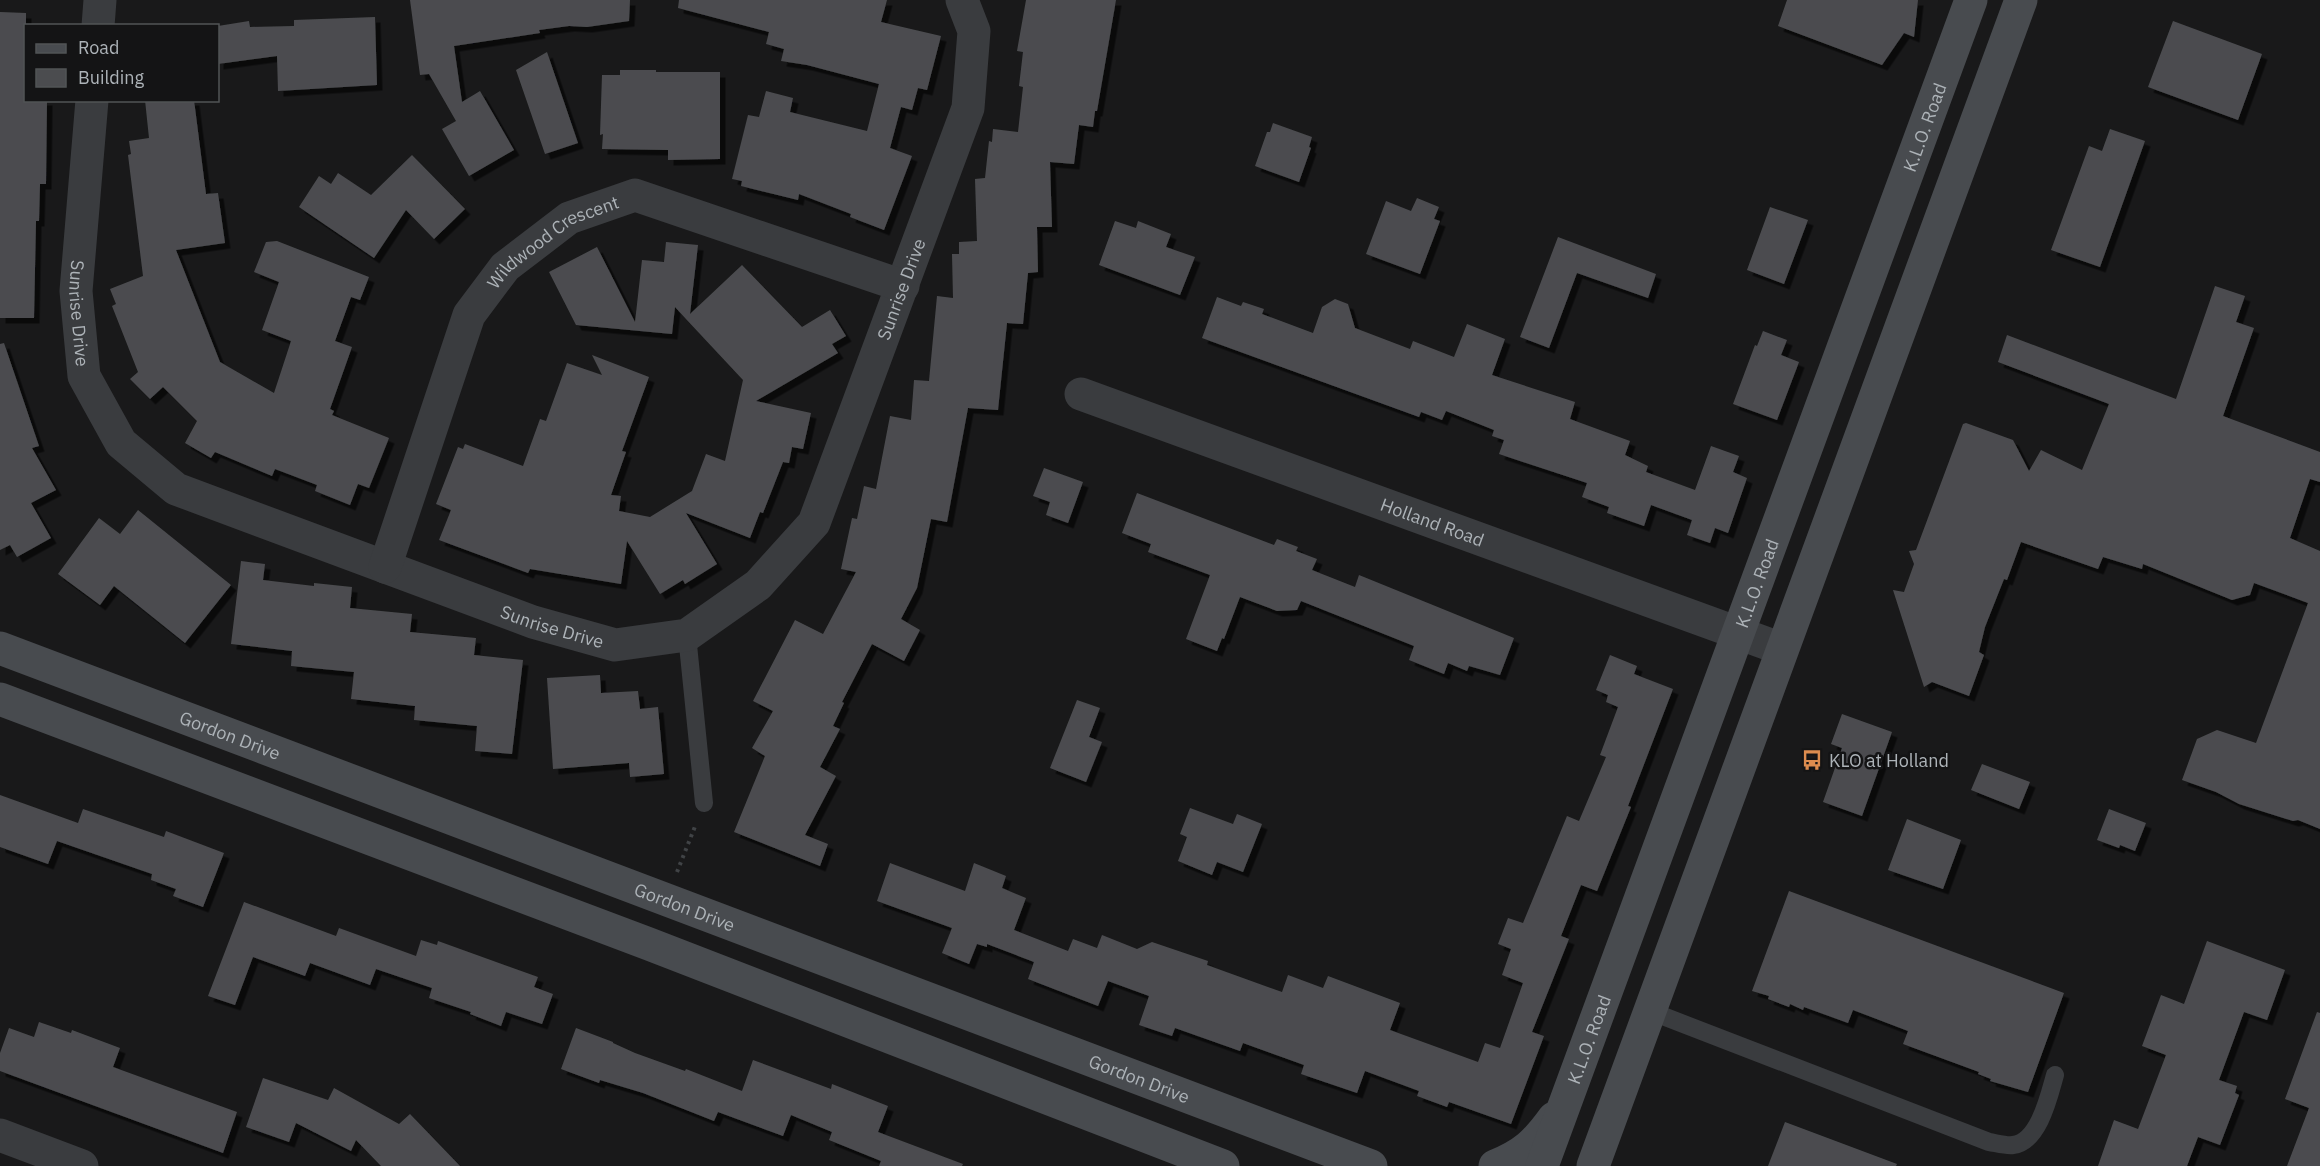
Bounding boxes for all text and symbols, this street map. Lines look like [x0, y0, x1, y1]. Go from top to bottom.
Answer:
legend [24, 24, 219, 102]
text: Road [78, 36, 119, 59]
text: Building [78, 66, 145, 89]
street label: K.L.O. Road [1897, 79, 1951, 175]
street label: Wildwood Crescent [482, 190, 622, 293]
street label: Sunrise Drive [871, 235, 930, 343]
street label: Sunrise Drive [65, 259, 95, 368]
street label: Holland Road [1378, 492, 1487, 551]
street label: K.L.O. Road [1730, 536, 1783, 631]
street label: Sunrise Drive [497, 599, 607, 653]
street label: Gordon Drive [177, 705, 284, 764]
bus stop icon: KLO at Holland [1800, 748, 1824, 772]
place label: KLO at Holland [1829, 749, 1949, 772]
street label: Gordon Drive [631, 877, 738, 936]
street label: K.L.O. Road [1562, 992, 1615, 1087]
street label: Gordon Drive [1086, 1049, 1193, 1108]

